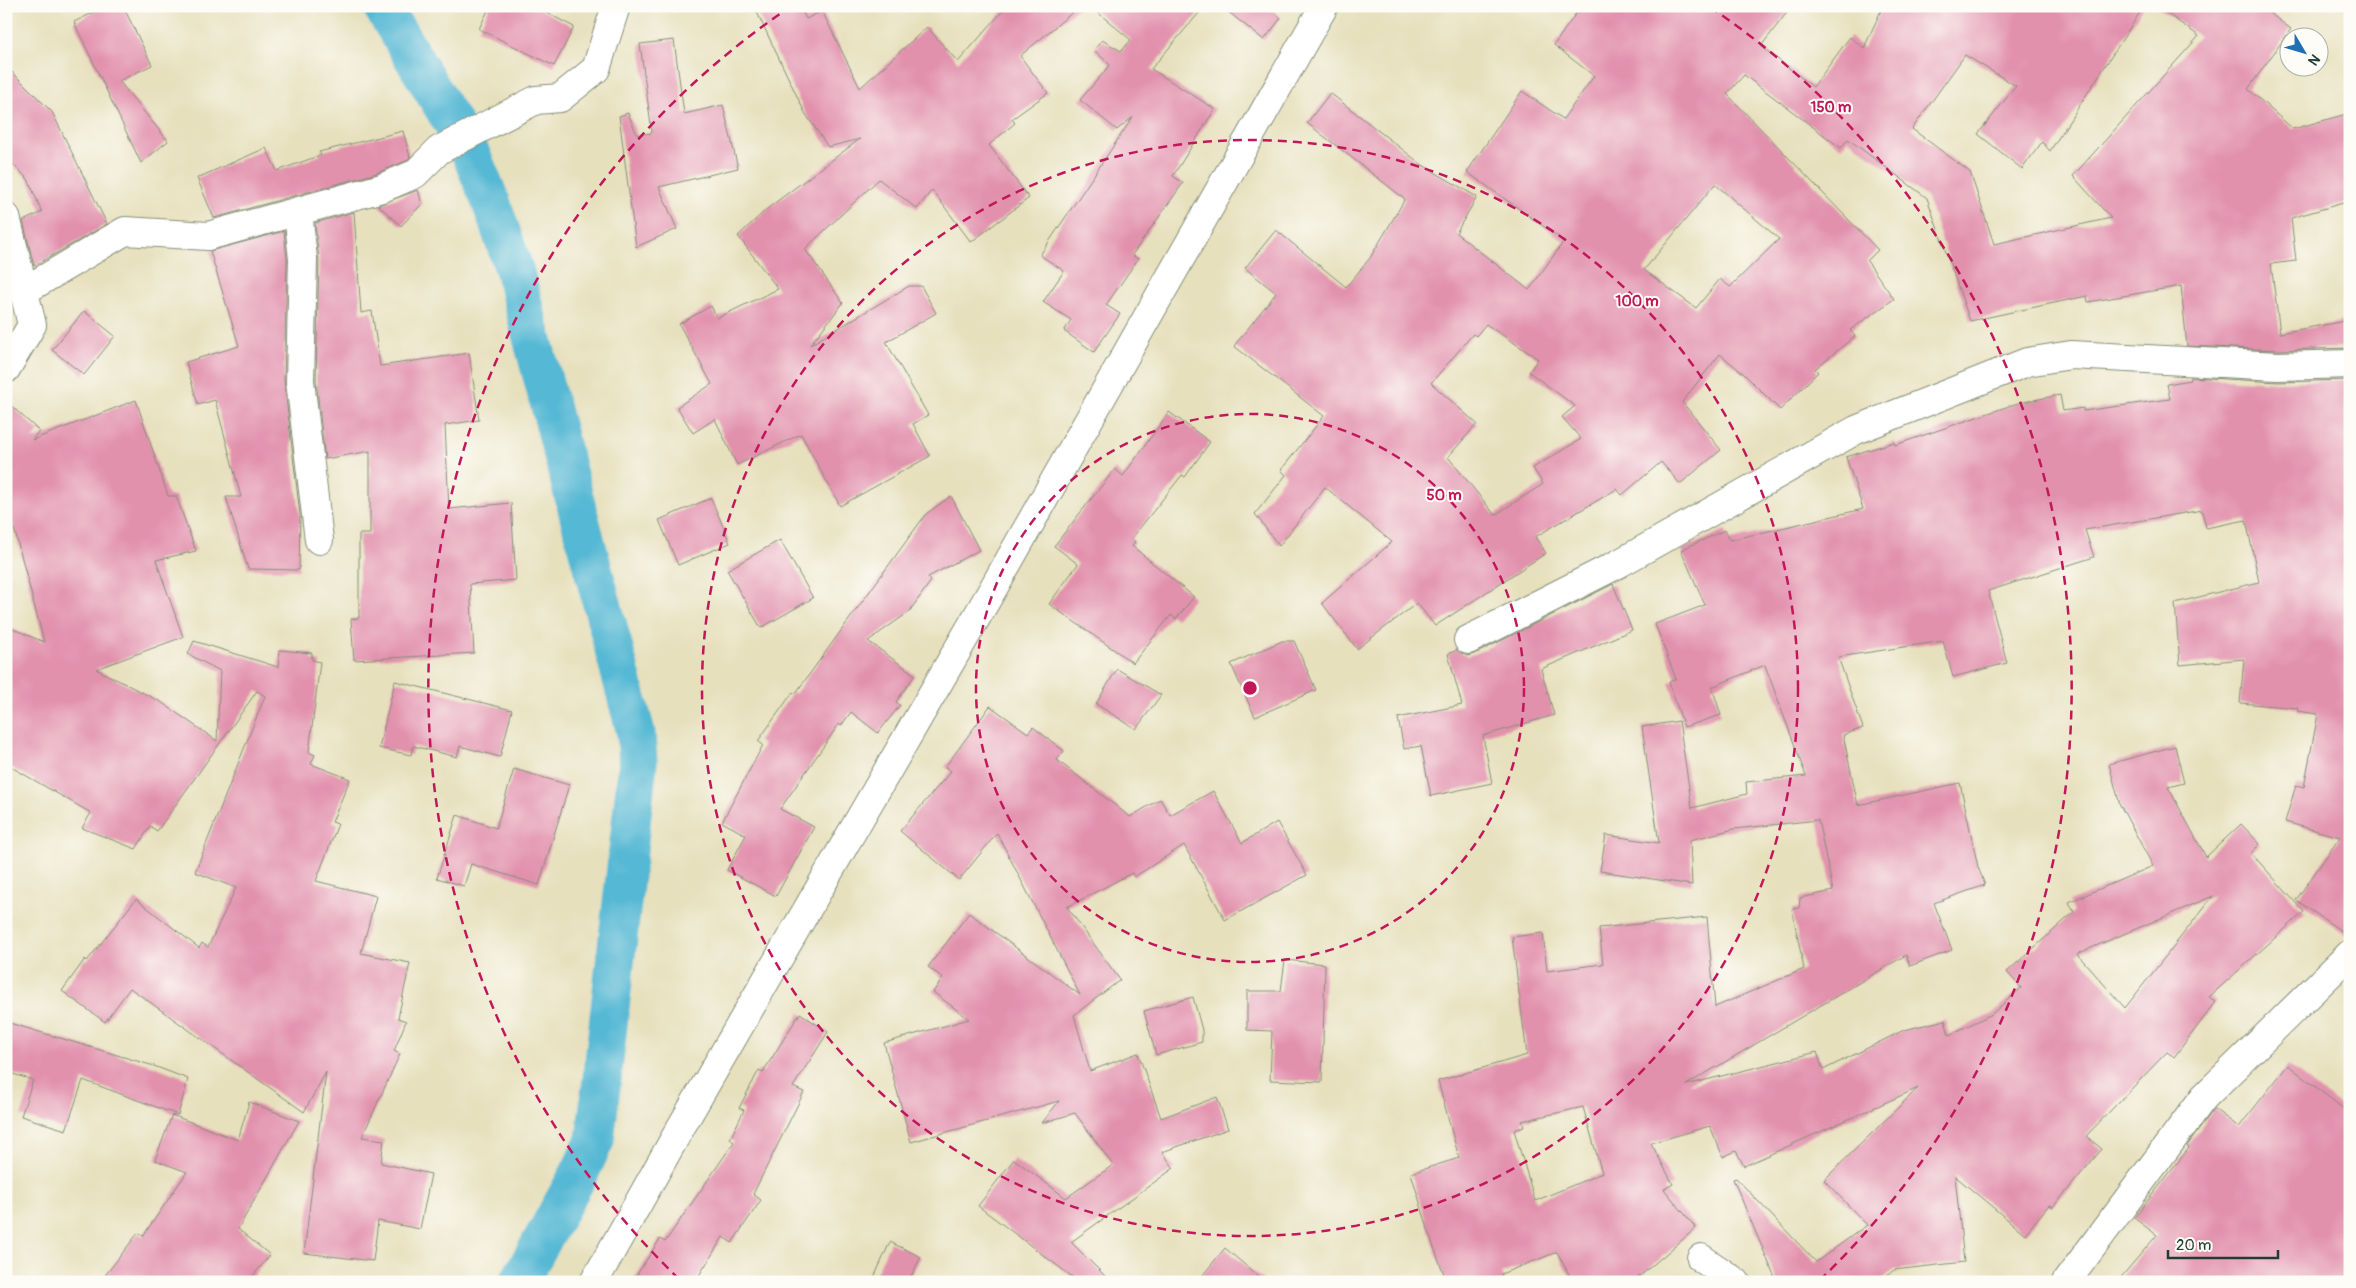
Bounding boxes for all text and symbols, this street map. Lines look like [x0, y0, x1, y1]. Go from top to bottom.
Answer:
north arrow [2278, 28, 2328, 78]
text: N [2304, 51, 2323, 69]
text: 150 m [1811, 98, 1851, 117]
text: 100 m [1616, 292, 1658, 311]
text: 50 m [1427, 486, 1461, 505]
centre of rings [1241, 679, 1259, 697]
scale bar [2168, 1228, 2278, 1260]
text: 20 m [2176, 1236, 2211, 1255]

